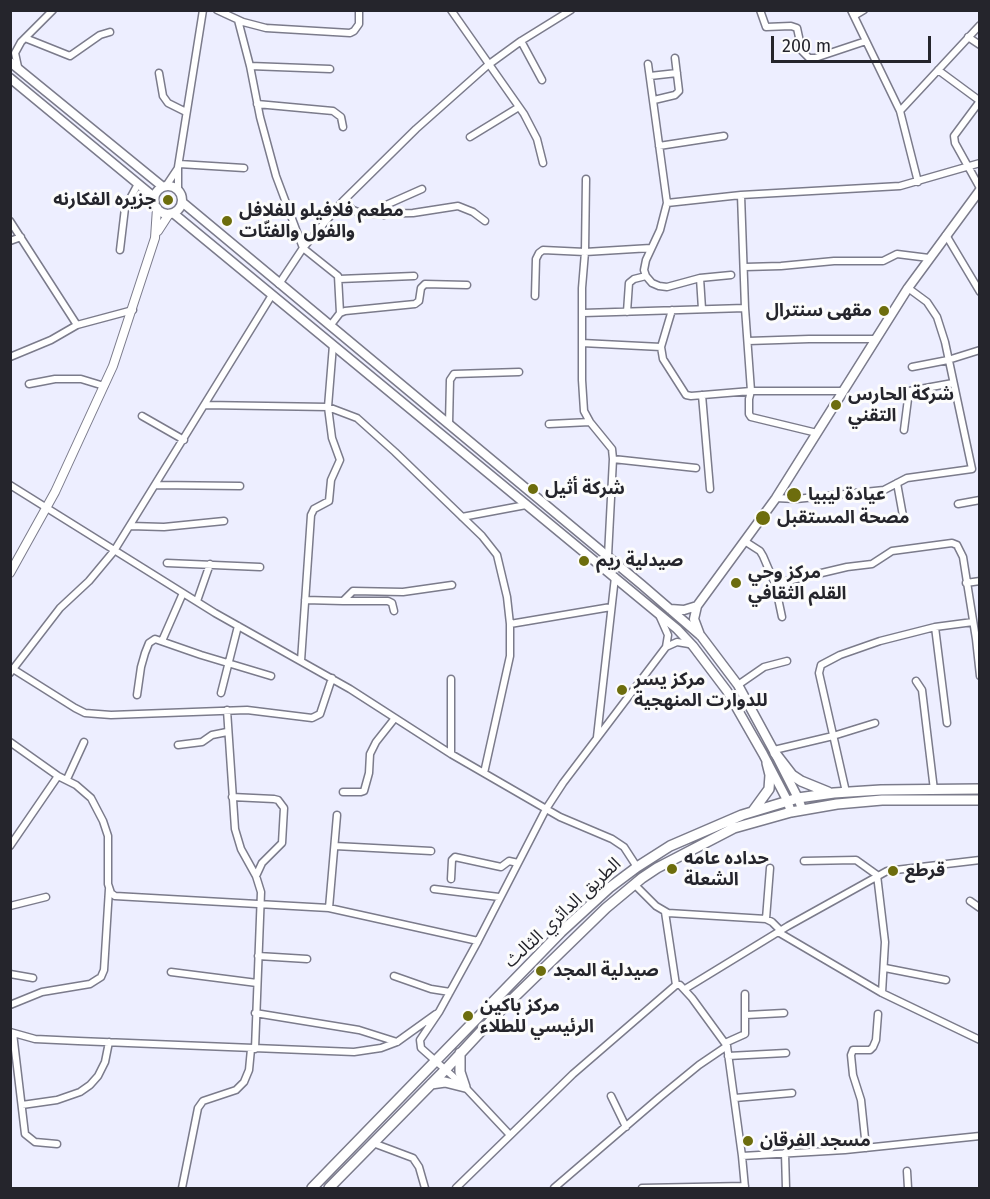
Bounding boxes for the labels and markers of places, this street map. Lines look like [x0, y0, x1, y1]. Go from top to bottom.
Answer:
place label: جزيره الفكارنه [53, 189, 156, 211]
marker: جزيره الفكارنه [161, 193, 175, 207]
place label: مطعم فلافيلو للفلافل والفول والفتّات [239, 200, 404, 242]
marker: مطعم فلافيلو للفلافل والفول والفتّات [220, 214, 234, 228]
place label: مقهى سنترال [766, 300, 872, 322]
marker: مقهى سنترال [877, 304, 891, 318]
place label: شركة الحارس التقني [848, 384, 954, 426]
marker: شركة الحارس التقني [829, 398, 843, 412]
place label: شركة أثيل [545, 478, 625, 500]
marker: شركة أثيل [526, 482, 540, 496]
place label: عيادة ليبيا [808, 484, 886, 506]
marker: عيادة ليبيا [785, 486, 803, 504]
place label: مصحة المستقبل [777, 507, 909, 529]
marker: مصحة المستقبل [754, 509, 772, 527]
place label: صيدلية ريم [596, 550, 683, 572]
marker: صيدلية ريم [577, 554, 591, 568]
place label: مركز وحي القلم الثقافي [748, 562, 846, 604]
marker: مركز وحي القلم الثقافي [729, 576, 743, 590]
place label: مركز يسر للدوارت المنهجية [634, 669, 768, 712]
marker: مركز يسر للدوارت المنهجية [615, 683, 629, 697]
place label: حداده عامه الشعلة [684, 848, 769, 890]
place label: قرطع [905, 860, 945, 882]
marker: حداده عامه الشعلة [665, 862, 679, 876]
marker: قرطع [886, 864, 900, 878]
place label: صيدلية المجد [553, 960, 659, 982]
marker: صيدلية المجد [534, 964, 548, 978]
place label: مركز باكين الرئيسي للطلاء [480, 995, 594, 1038]
marker: مركز باكين الرئيسي للطلاء [461, 1009, 475, 1023]
place label: مسجد الفرقان [760, 1130, 871, 1152]
marker: مسجد الفرقان [741, 1134, 755, 1148]

